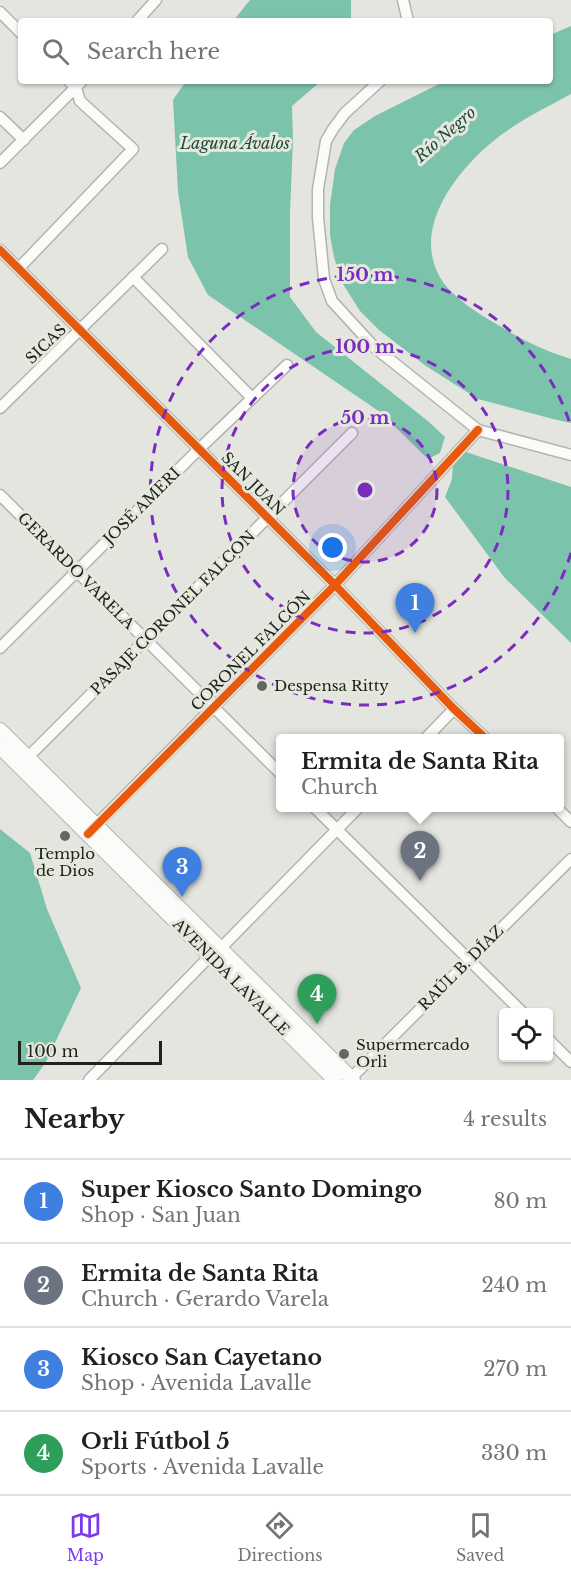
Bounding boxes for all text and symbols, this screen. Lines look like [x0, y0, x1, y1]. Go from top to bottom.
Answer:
search box [18, 18, 553, 84]
icon: search [39, 35, 72, 68]
text: Search here [87, 38, 220, 65]
water label: Río Negro [410, 102, 480, 167]
water label: Laguna Ávalos [179, 133, 290, 153]
text: 150 m [337, 264, 394, 286]
street label: SICAS [21, 320, 70, 368]
text: 100 m [335, 336, 395, 358]
text: 50 m [341, 407, 390, 429]
street label: SAN JUAN [218, 448, 289, 519]
street label: JOSÉ AMERI [98, 463, 184, 550]
centre of rings [355, 480, 375, 500]
street label: GERARDO VARELA [14, 508, 139, 633]
street label: PASAJE CORONEL FALCON [86, 526, 259, 699]
your location [318, 533, 347, 562]
pin: 1 [396, 584, 434, 633]
street label: CORONEL FALCÓN [187, 587, 315, 715]
place label: Despensa Ritty [274, 676, 389, 695]
marker: Despensa Ritty [255, 679, 269, 693]
popup [276, 734, 564, 812]
text: Ermita de Santa Rita [301, 748, 539, 775]
text: Church [301, 775, 378, 799]
marker: Templo de Dios [58, 829, 72, 843]
pin: 2 [400, 832, 440, 881]
place label: Templo de Dios [35, 844, 95, 880]
pin: 3 [162, 848, 201, 897]
street label: AVENIDA LAVALLE [168, 914, 294, 1039]
street label: RAÚL B. DÍAZ [414, 921, 507, 1014]
pin: 4 [298, 974, 336, 1024]
map controls [499, 1008, 553, 1062]
button: locate [499, 1008, 553, 1062]
place label: Supermercado Orli [356, 1035, 470, 1071]
scale bar [18, 1038, 162, 1066]
text: 100 m [27, 1041, 79, 1061]
marker: Supermercado Orli [337, 1047, 351, 1061]
text: Nearby [24, 1103, 125, 1135]
text: 4 results [463, 1107, 547, 1131]
text: Super Kiosco Santo Domingo [81, 1176, 422, 1203]
text: 1 [39, 1189, 48, 1213]
text: 80 m [493, 1189, 547, 1213]
text: Shop · San Juan [81, 1203, 241, 1227]
text: Ermita de Santa Rita [81, 1260, 319, 1287]
text: 2 [37, 1273, 50, 1297]
text: 240 m [482, 1273, 547, 1297]
text: Church · Gerardo Varela [81, 1287, 329, 1311]
text: Kiosco San Cayetano [81, 1344, 322, 1371]
text: 3 [37, 1357, 50, 1381]
text: 270 m [483, 1357, 547, 1381]
text: Shop · Avenida Lavalle [81, 1371, 312, 1395]
text: Orli Fútbol 5 [81, 1428, 230, 1455]
text: 4 [37, 1441, 50, 1465]
text: 330 m [481, 1441, 547, 1465]
text: Sports · Avenida Lavalle [81, 1455, 324, 1479]
tab: Map [67, 1509, 104, 1565]
tab: Directions [237, 1509, 322, 1565]
tab: Saved [456, 1509, 504, 1565]

